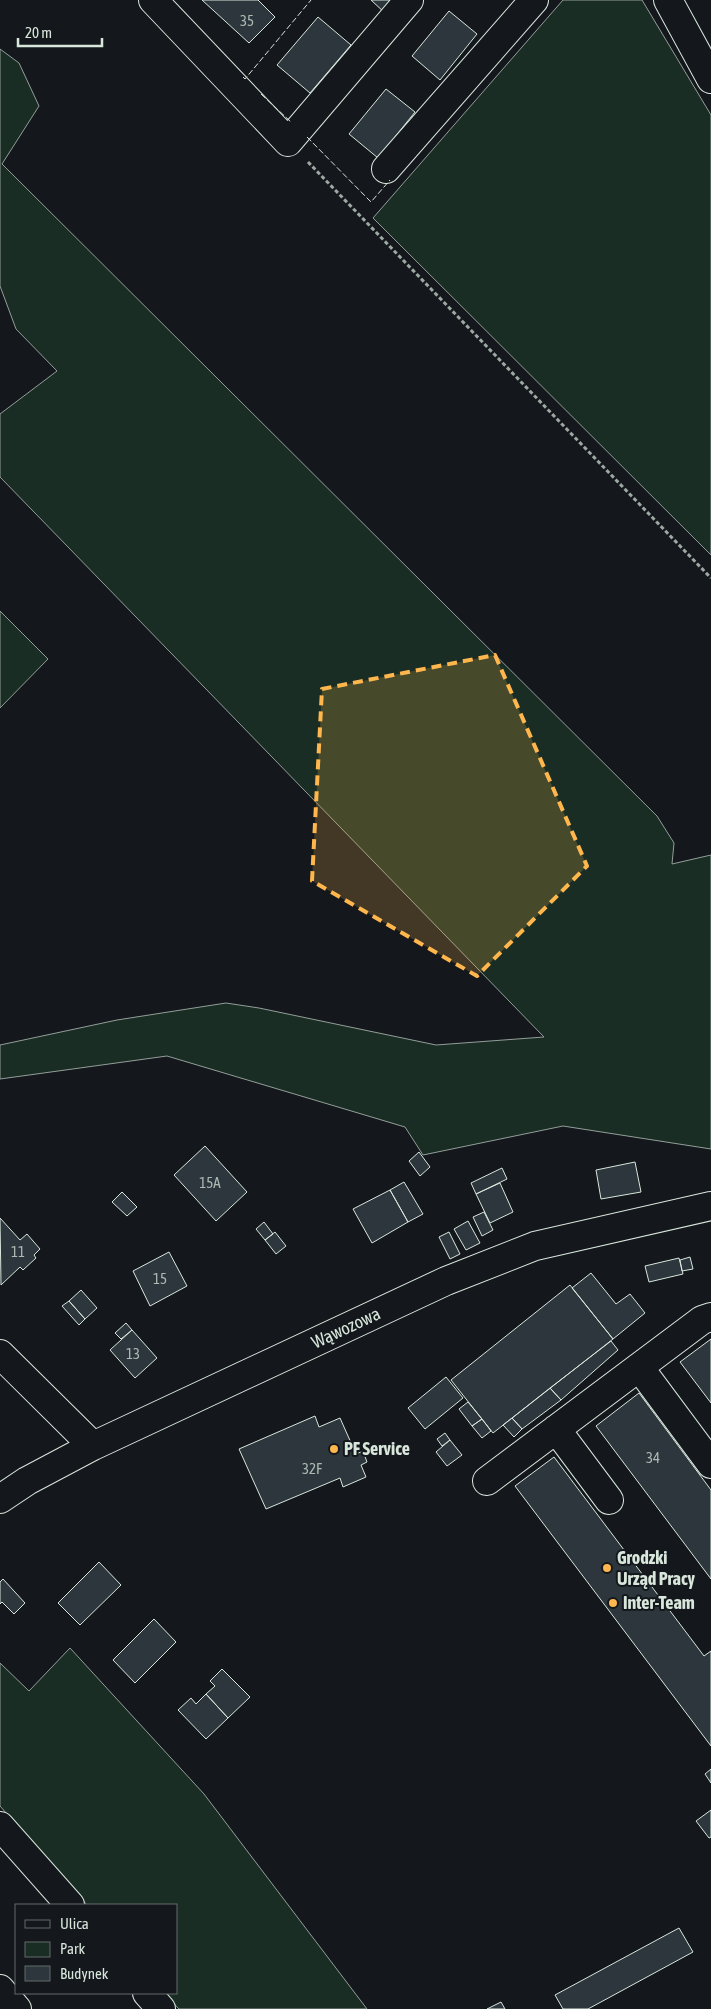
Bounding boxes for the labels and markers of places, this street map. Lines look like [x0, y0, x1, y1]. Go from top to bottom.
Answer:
place label: PF Service [344, 1438, 410, 1459]
marker: PF Service [328, 1443, 340, 1455]
place label: Grodzki Urząd Pracy [617, 1547, 696, 1589]
marker: Grodzki Urząd Pracy [601, 1562, 613, 1574]
place label: Inter-Team [623, 1592, 695, 1613]
marker: Inter-Team [607, 1597, 619, 1609]

